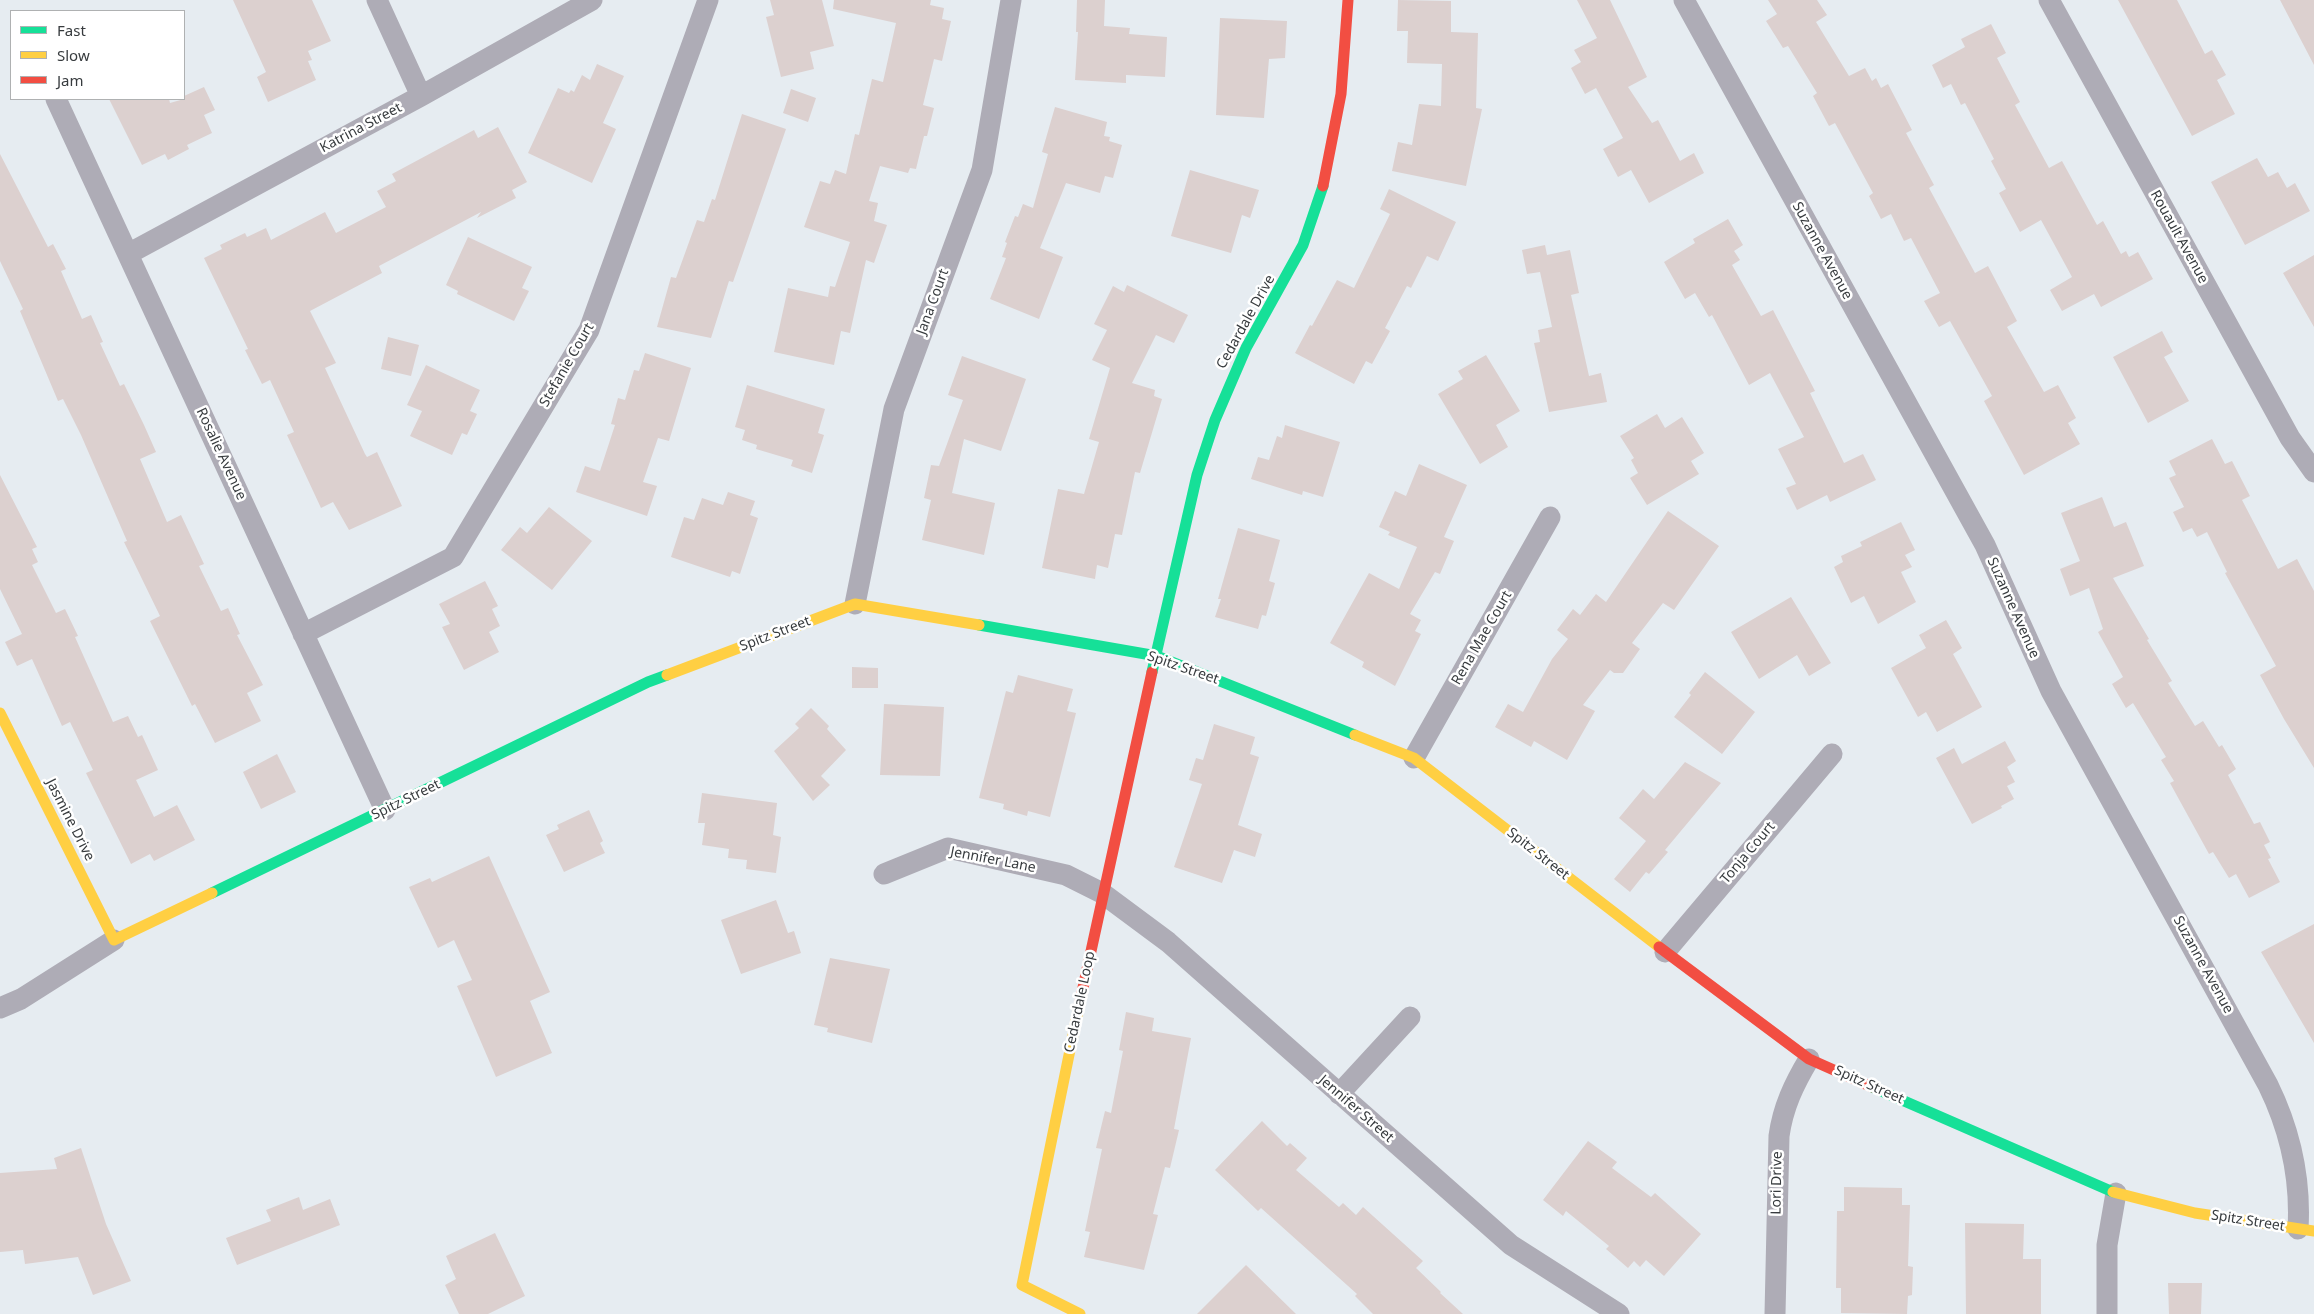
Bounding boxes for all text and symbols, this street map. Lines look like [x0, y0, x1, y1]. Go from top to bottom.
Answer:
legend [10, 10, 185, 100]
text: Fast [57, 20, 86, 40]
text: Slow [57, 45, 90, 65]
text: Jam [57, 70, 84, 90]
street label: Katrina Street [317, 99, 405, 157]
street label: Rouault Avenue [2146, 188, 2212, 286]
street label: Suzanne Avenue [1788, 199, 1856, 303]
street label: Jana Court [913, 267, 953, 337]
street label: Cedardale Drive [1213, 272, 1279, 372]
street label: Stefanie Court [536, 320, 598, 410]
street label: Rosalie Avenue [192, 405, 250, 503]
street label: Suzanne Avenue [1983, 555, 2043, 661]
street label: Rena Mae Court [1448, 588, 1516, 688]
street label: Spitz Street [737, 613, 813, 655]
street label: Spitz Street [1145, 648, 1221, 688]
street label: Jasmine Drive [42, 776, 98, 864]
street label: Spitz Street [369, 776, 443, 824]
street label: Tonja Court [1717, 819, 1779, 887]
street label: Spitz Street [1504, 825, 1572, 883]
street label: Jennifer Lane [949, 844, 1037, 876]
street label: Suzanne Avenue [2169, 913, 2237, 1017]
street label: Cedardale Loop [1061, 950, 1099, 1054]
street label: Spitz Street [1832, 1062, 1906, 1108]
street label: Jennifer Street [1315, 1072, 1397, 1146]
street label: Lori Drive [1768, 1151, 1786, 1215]
street label: Spitz Street [2210, 1207, 2286, 1235]

